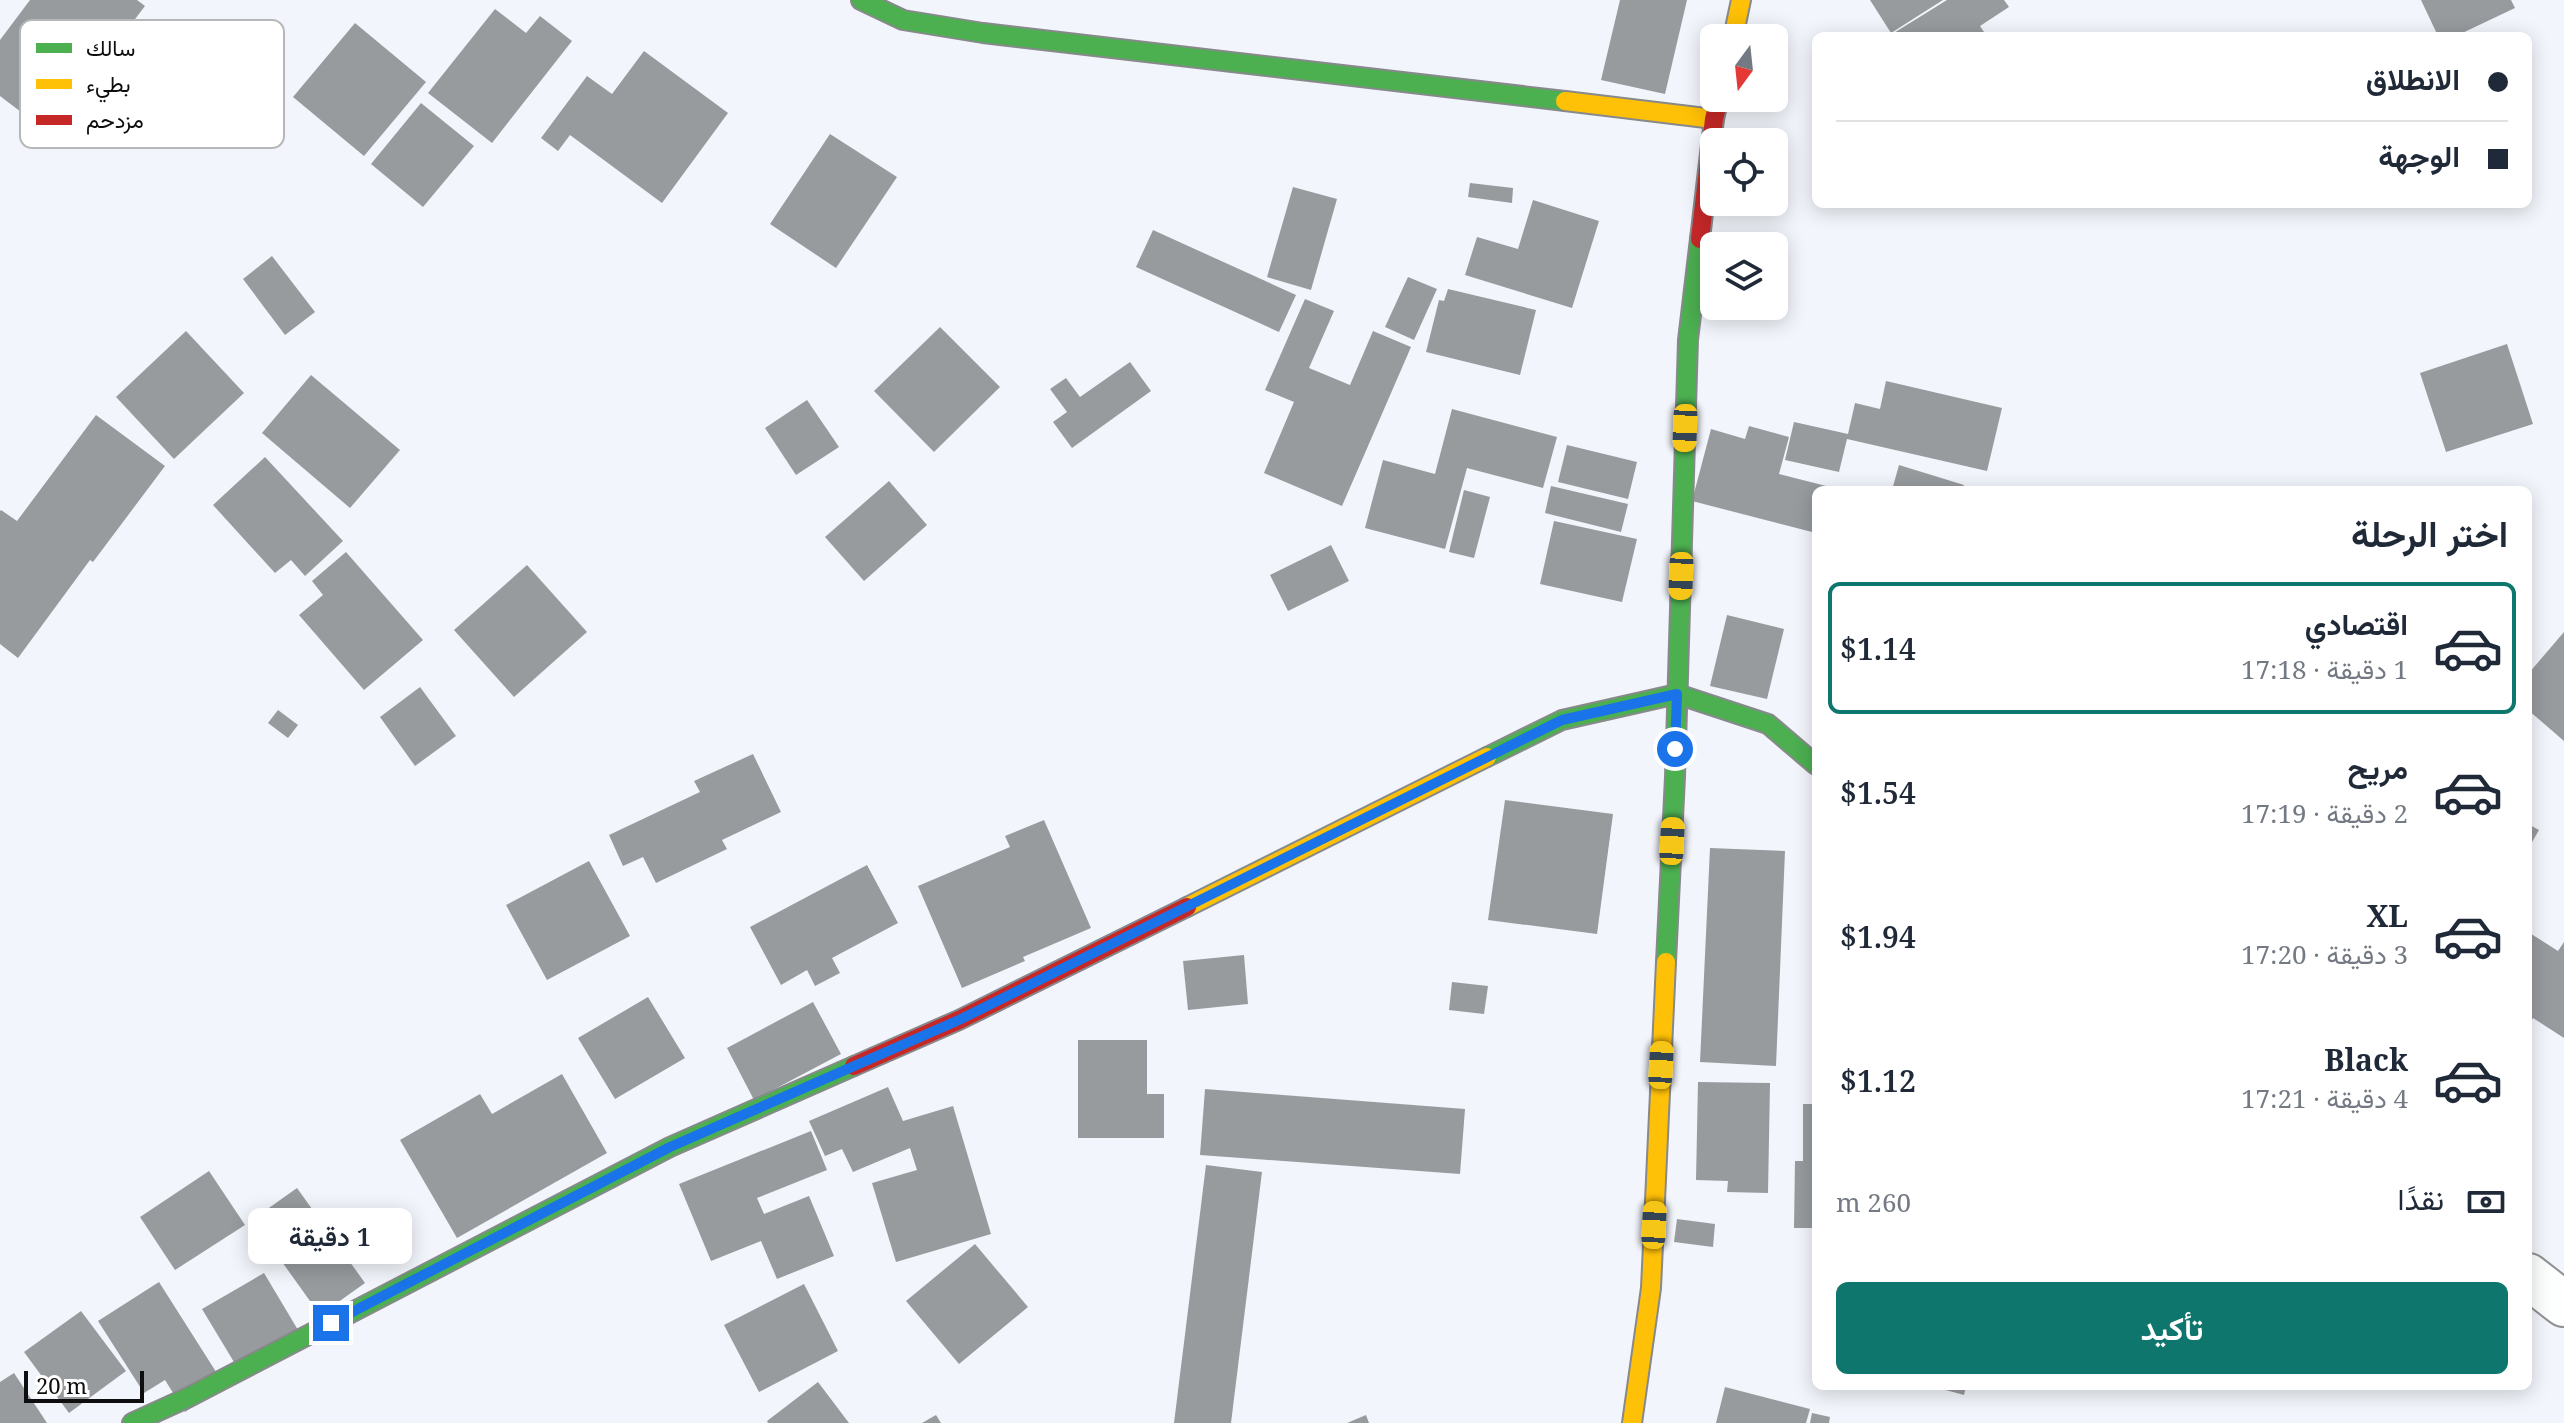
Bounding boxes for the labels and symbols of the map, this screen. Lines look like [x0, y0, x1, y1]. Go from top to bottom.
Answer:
legend [20, 20, 284, 148]
north arrow [1700, 24, 1788, 112]
text: سالك [86, 32, 135, 62]
text: بطيء [86, 68, 131, 103]
text: مزدحم [86, 104, 144, 135]
car [1672, 404, 1698, 452]
car [1668, 552, 1694, 600]
route start [1657, 731, 1693, 767]
car [1659, 816, 1685, 866]
car [1648, 1040, 1674, 1090]
car [1641, 1200, 1667, 1250]
callout: 1 دقيقة [249, 1207, 413, 1263]
route end [313, 1305, 349, 1341]
scale bar [24, 1367, 144, 1403]

